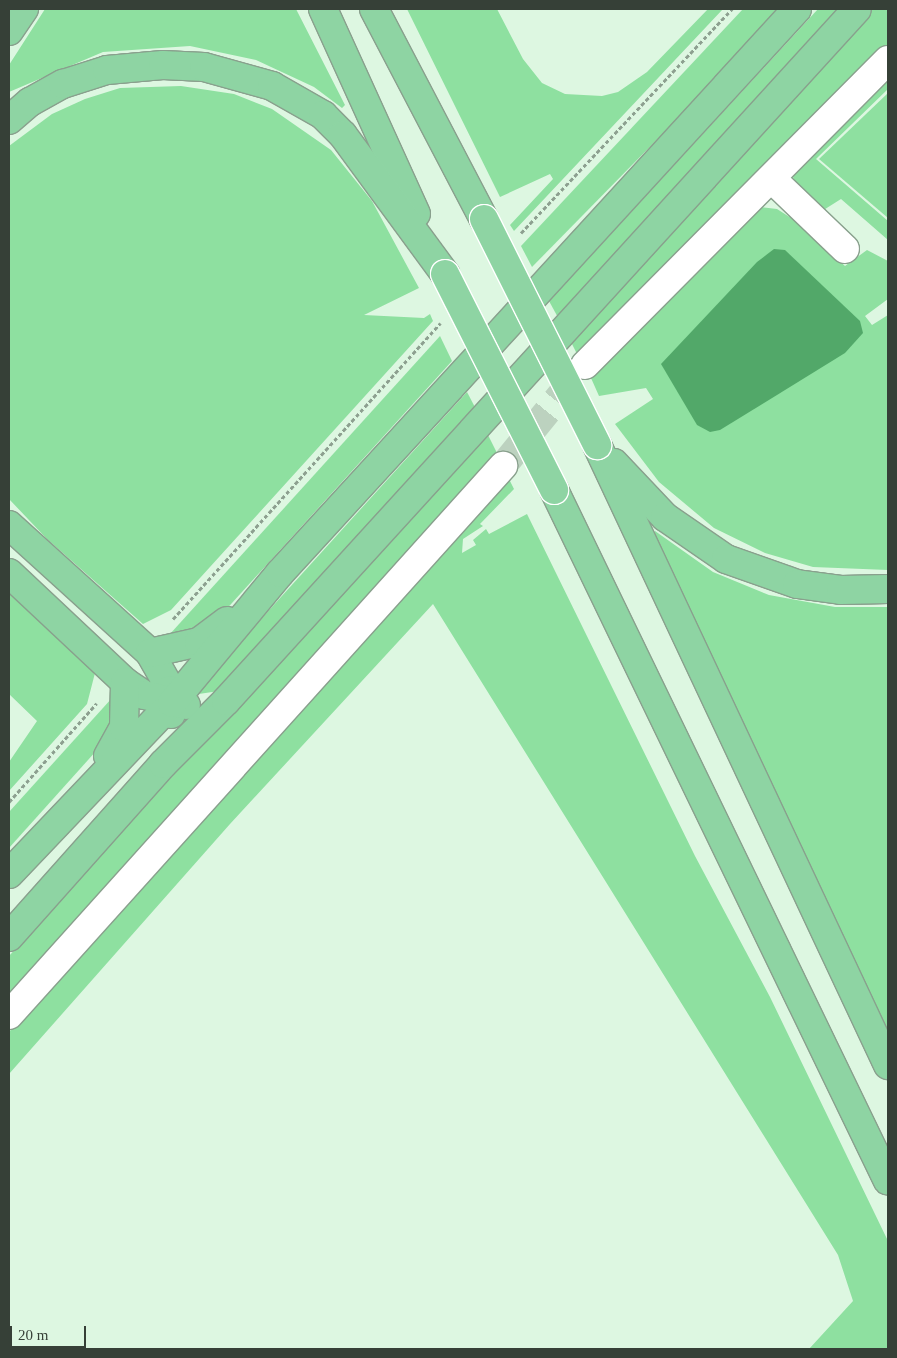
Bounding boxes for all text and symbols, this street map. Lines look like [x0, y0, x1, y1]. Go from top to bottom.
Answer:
scale bar [12, 1316, 89, 1348]
text: 20 m [18, 1327, 48, 1343]

